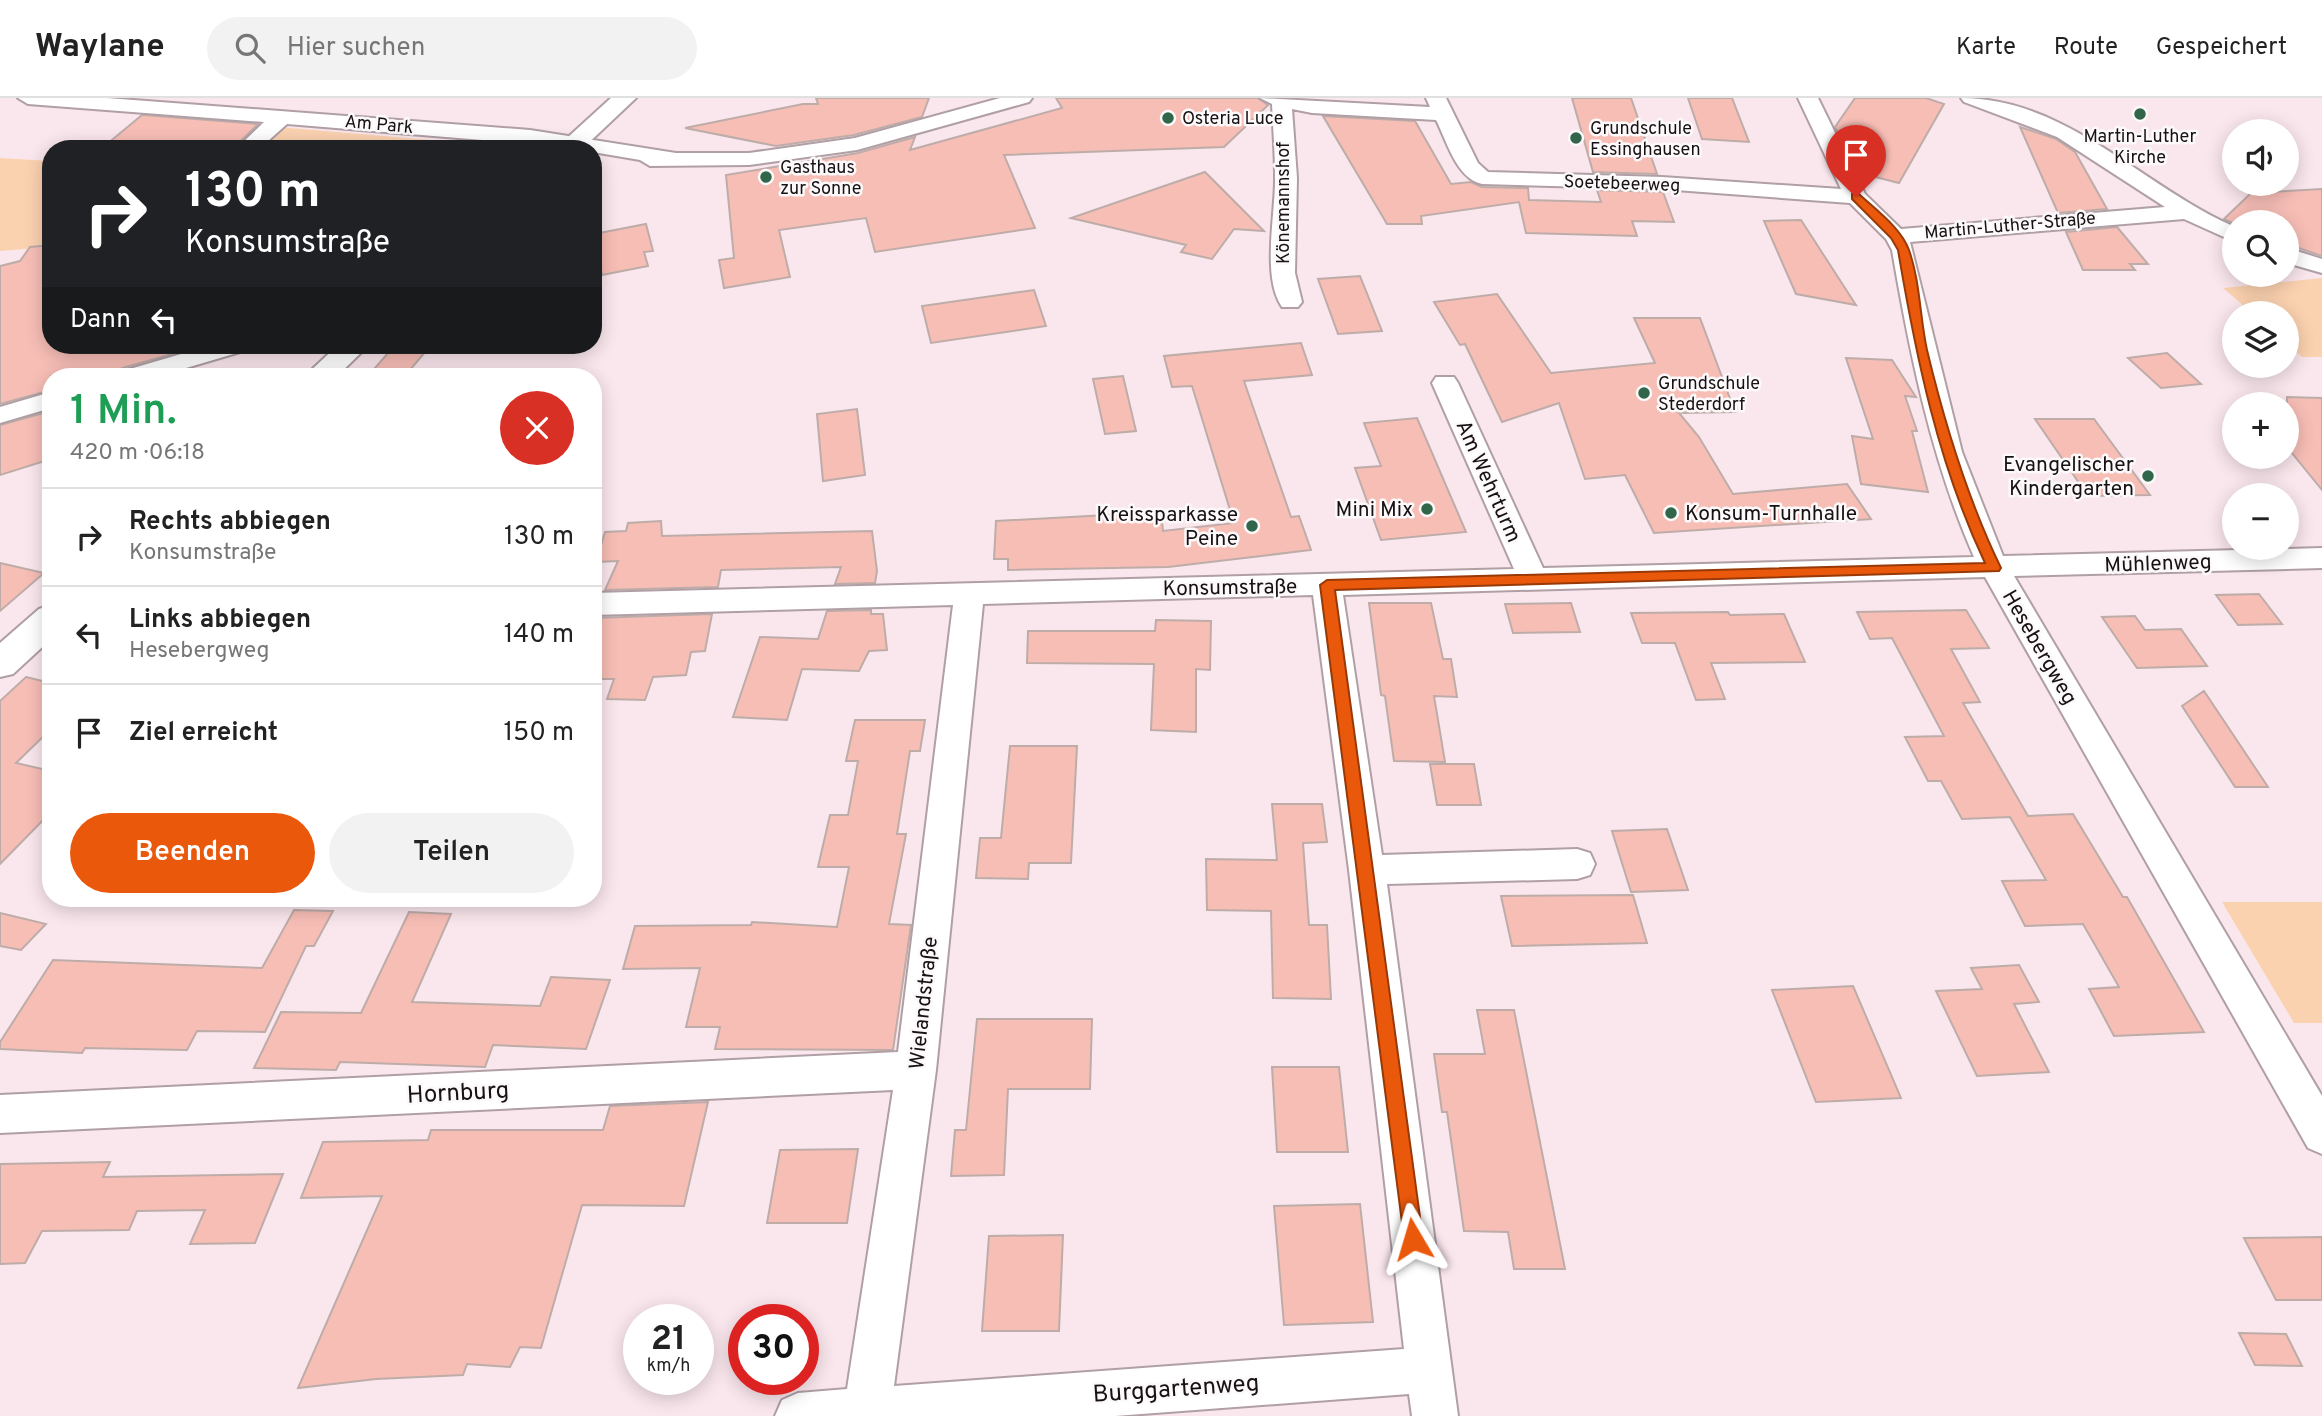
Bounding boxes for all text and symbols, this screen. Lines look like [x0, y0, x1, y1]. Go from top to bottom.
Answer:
search box [207, 17, 697, 80]
text: Waylane [35, 27, 165, 69]
icon: search [231, 29, 269, 67]
text: Hier suchen [287, 32, 425, 65]
text: Karte [1956, 33, 2016, 63]
text: Route [2054, 33, 2118, 63]
text: Gespeichert [2156, 33, 2287, 63]
marker: Martin-Luther Kirche [2132, 106, 2148, 122]
place label: Osteria Luce [1182, 108, 1284, 131]
marker: Osteria Luce [1160, 110, 1176, 126]
street label: Am Park [344, 111, 414, 140]
place label: Grundschule Essinghausen [1590, 118, 1701, 162]
map controls [2222, 119, 2299, 560]
button: sound [2222, 119, 2299, 196]
pin [1826, 125, 1886, 197]
place label: Martin-Luther Kirche [2084, 126, 2196, 170]
marker: Grundschule Essinghausen [1568, 130, 1584, 146]
icon: arrive [1837, 136, 1875, 174]
street label: Könemannshof [1273, 142, 1296, 264]
place label: Gasthaus zur Sonne [780, 157, 861, 201]
text: 130 m [185, 163, 321, 225]
icon: right [70, 168, 161, 259]
marker: Gasthaus zur Sonne [758, 169, 774, 185]
street label: Soetebeerweg [1563, 171, 1681, 198]
street label: Martin-Luther-Straße [1923, 208, 2097, 245]
button: search [2222, 210, 2299, 287]
text: Konsumstraße [185, 224, 390, 264]
icon: left [145, 301, 183, 339]
button: layers [2222, 301, 2299, 378]
text: Dann [70, 304, 131, 337]
place label: Grundschule Stederdorf [1658, 373, 1760, 417]
marker: Grundschule Stederdorf [1636, 385, 1652, 401]
text: 1 Min. [70, 386, 177, 439]
button: close [500, 391, 574, 465]
button: + [2222, 392, 2299, 469]
street label: Am Wehrturm [1449, 416, 1527, 547]
text: 420 m · 06:18 [70, 439, 205, 468]
place label: Evangelischer Kindergarten [2003, 452, 2134, 503]
marker: Evangelischer Kindergarten [2140, 468, 2156, 484]
button: − [2222, 483, 2299, 560]
place label: Mini Mix [1336, 497, 1413, 524]
marker: Mini Mix [1419, 501, 1435, 517]
place label: Konsum-Turnhalle [1685, 501, 1857, 528]
place label: Kreissparkasse Peine [1096, 502, 1238, 553]
marker: Konsum-Turnhalle [1663, 505, 1679, 521]
text: Rechts abbiegen [129, 506, 331, 539]
icon: right [70, 518, 108, 556]
marker: Kreissparkasse Peine [1244, 518, 1260, 534]
text: 130 m [504, 521, 574, 554]
text: Konsumstraße [129, 539, 276, 568]
street label: Mühlenweg [2104, 549, 2212, 580]
street label: Konsumstraße [1163, 574, 1298, 603]
street label: Hesebergweg [1995, 585, 2082, 710]
text: Links abbiegen [129, 604, 311, 637]
icon: left [70, 616, 108, 654]
text: 140 m [504, 619, 574, 652]
text: Hesebergweg [129, 637, 269, 666]
icon: arrive [70, 714, 108, 752]
text: Ziel erreicht [129, 717, 278, 750]
text: 150 m [503, 717, 574, 750]
button: Beenden [70, 813, 315, 893]
button: Teilen [329, 813, 574, 893]
street label: Wielandstraße [904, 935, 945, 1071]
street label: Hornburg [406, 1076, 510, 1112]
position arrow [1376, 1202, 1450, 1276]
speed limit sign: 30 [728, 1304, 819, 1395]
text: 21 [651, 1318, 686, 1362]
text: km/h [647, 1355, 690, 1378]
street label: Burggartenweg [1092, 1369, 1260, 1411]

